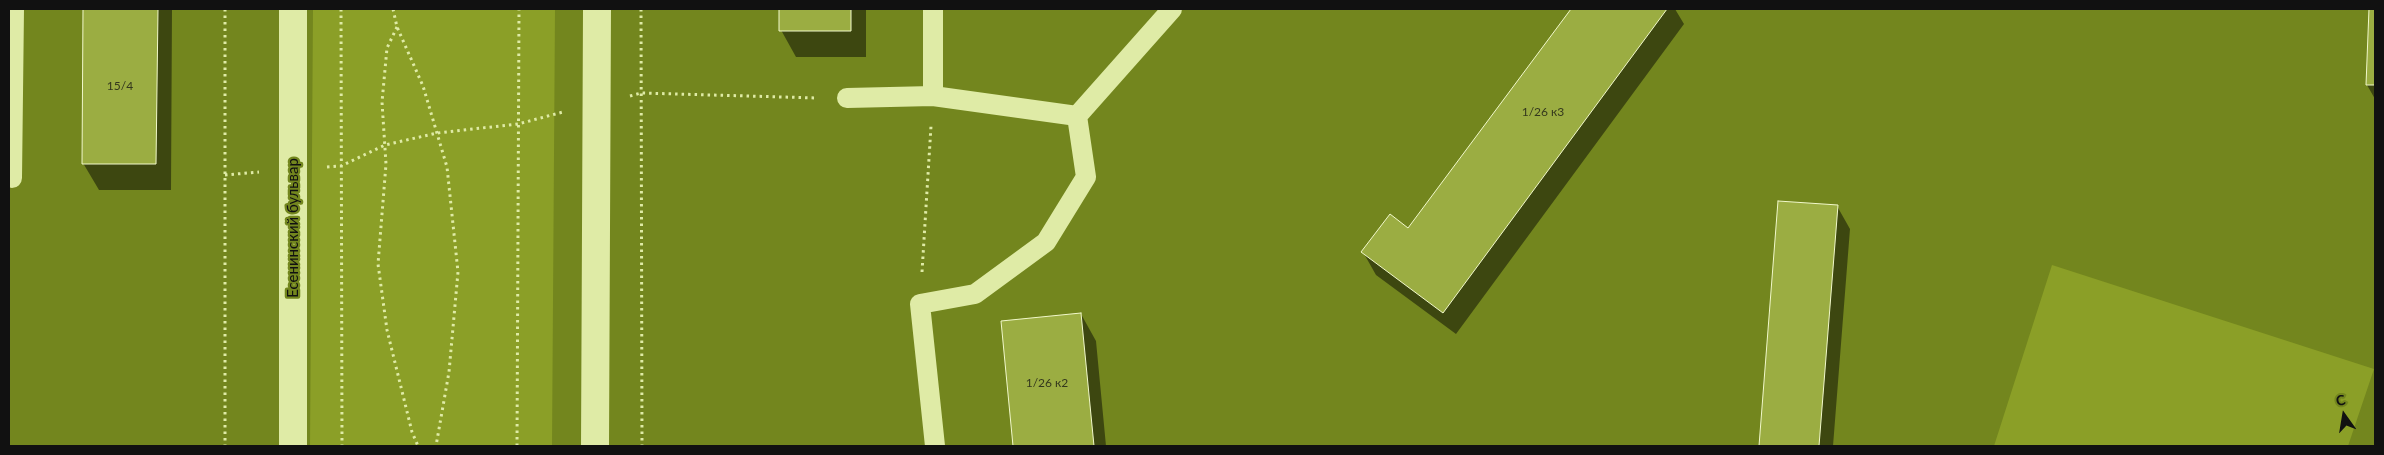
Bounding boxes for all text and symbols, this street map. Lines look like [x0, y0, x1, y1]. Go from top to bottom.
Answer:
house number: 15/4 [107, 79, 133, 93]
house number: 1/26 к3 [1522, 105, 1564, 119]
street label: Есенинский бульвар [284, 158, 302, 298]
house number: 1/26 к2 [1026, 376, 1068, 390]
north arrow [2319, 390, 2369, 440]
text: С [2334, 391, 2347, 409]

